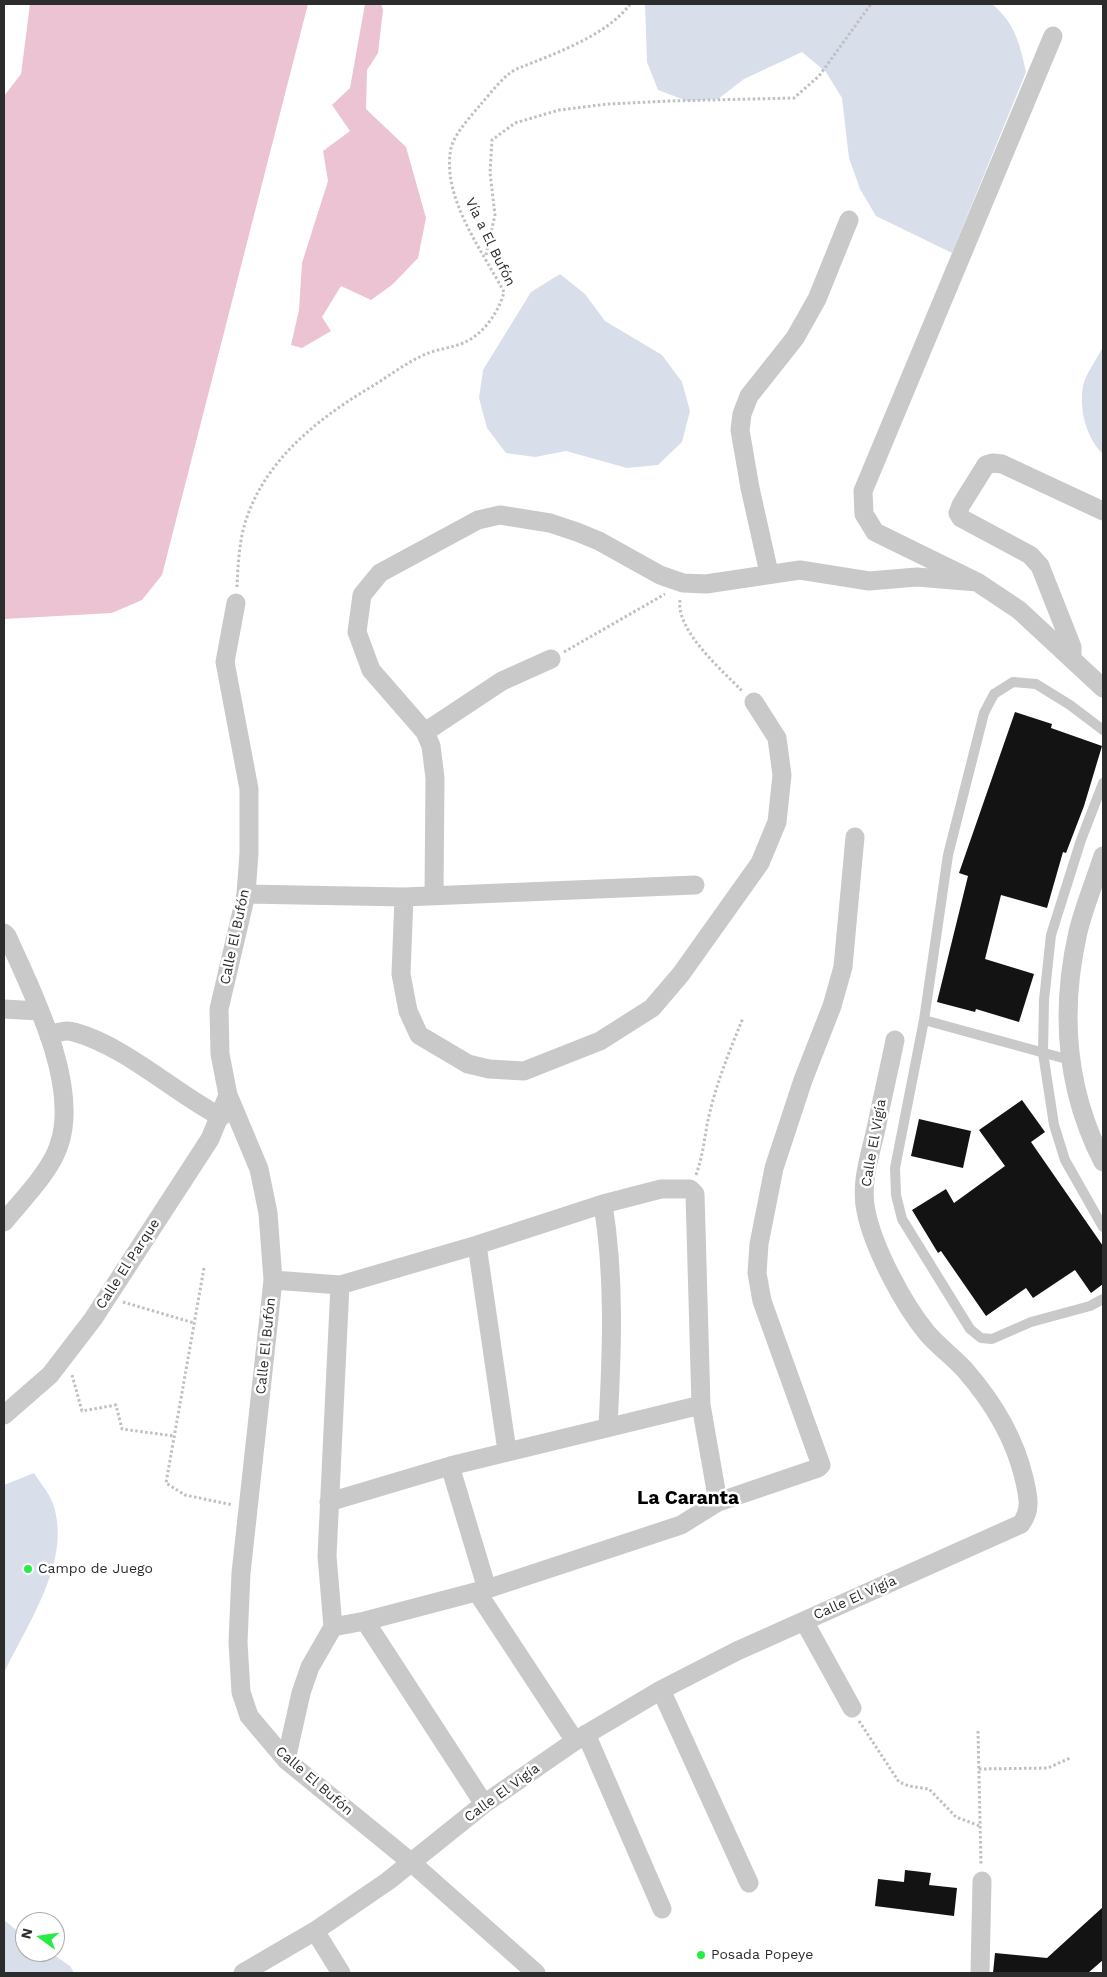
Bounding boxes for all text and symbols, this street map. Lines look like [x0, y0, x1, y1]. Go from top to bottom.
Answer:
street label: Vía a El Bufón [461, 195, 519, 289]
street label: Calle El Bufón [217, 888, 253, 986]
street label: Calle El Vigía [858, 1098, 890, 1188]
street label: Calle El Parque [93, 1216, 163, 1312]
street label: Calle El Bufón [253, 1297, 279, 1395]
district label: La Caranta [637, 1487, 739, 1509]
place label: Campo de Juego [38, 1561, 153, 1577]
marker: Campo de Juego [22, 1563, 34, 1575]
street label: Calle El Vigía [811, 1572, 899, 1624]
street label: Calle El Bufón [272, 1743, 356, 1819]
street label: Calle El Vigía [461, 1760, 543, 1826]
north arrow [15, 1912, 65, 1962]
text: N [17, 1927, 35, 1941]
place label: Posada Popeye [711, 1947, 813, 1963]
marker: Posada Popeye [695, 1949, 707, 1961]

